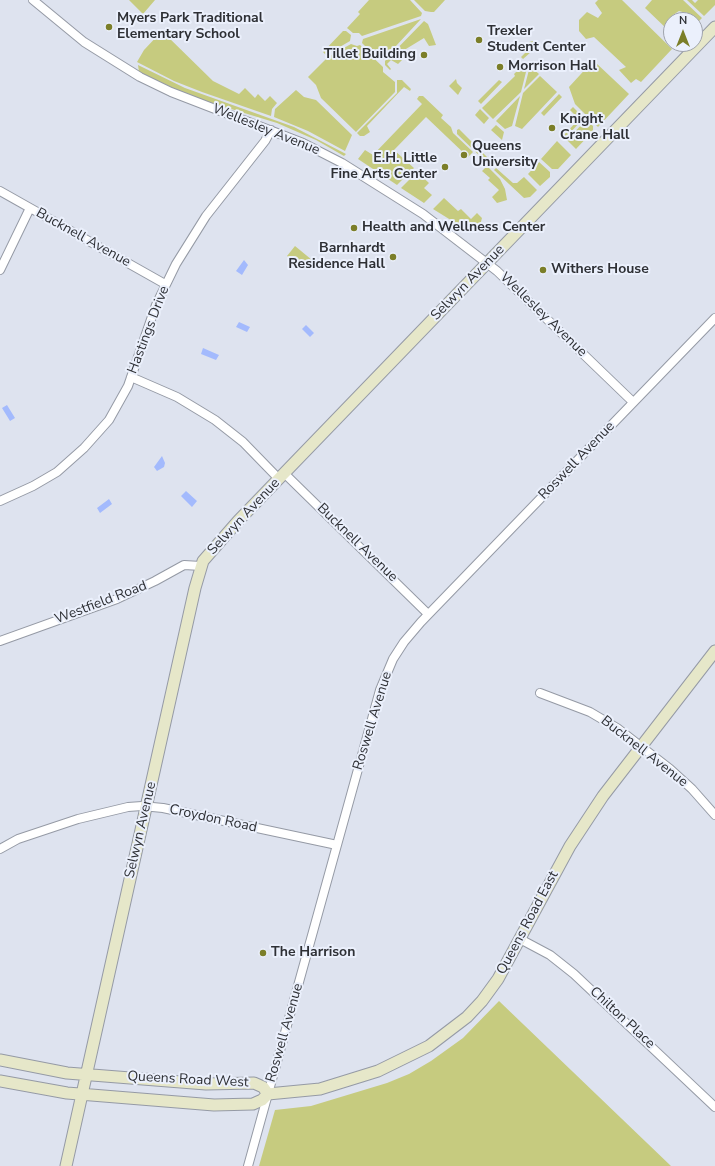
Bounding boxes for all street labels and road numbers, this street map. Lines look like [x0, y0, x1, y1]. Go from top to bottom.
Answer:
street label: Wellesley Avenue [210, 101, 322, 159]
street label: Bucknell Avenue [33, 205, 133, 271]
street label: Selwyn Avenue [428, 242, 508, 324]
street label: Wellesley Avenue [496, 269, 590, 361]
street label: Hastings Drive [125, 284, 173, 376]
street label: Roswell Avenue [535, 418, 619, 504]
street label: Selwyn Avenue [204, 475, 284, 559]
street label: Bucknell Avenue [313, 500, 401, 586]
street label: Westfield Road [53, 578, 149, 628]
street label: Roswell Avenue [350, 670, 396, 772]
street label: Bucknell Avenue [597, 713, 691, 791]
street label: Selwyn Avenue [122, 780, 160, 880]
street label: Croydon Road [168, 802, 258, 836]
street label: Queens Road East [494, 868, 562, 978]
street label: Roswell Avenue [263, 982, 307, 1084]
street label: Chilton Place [586, 984, 658, 1052]
street label: Queens Road West [127, 1068, 249, 1092]

